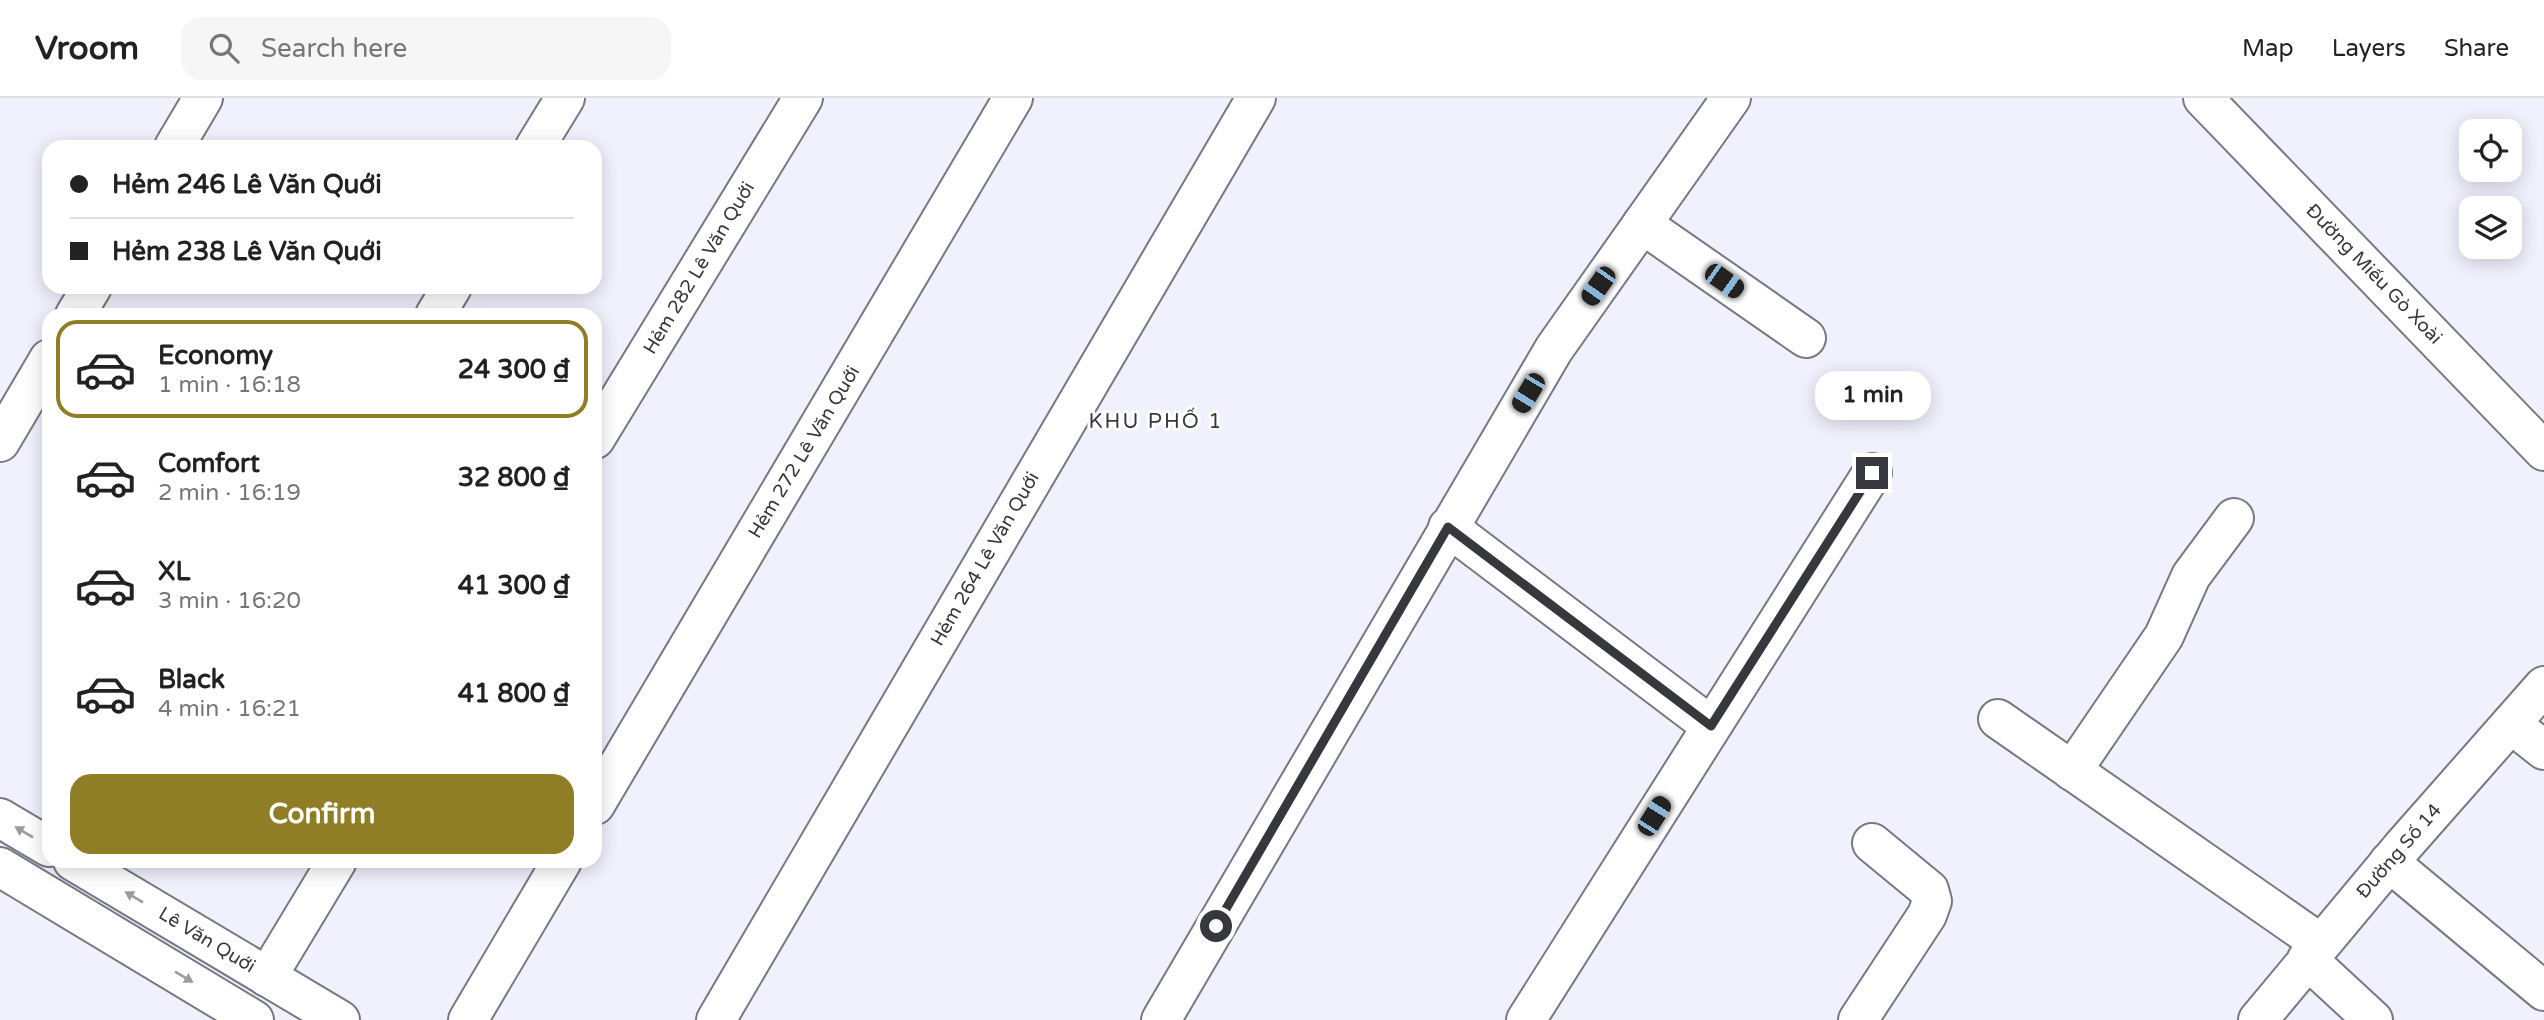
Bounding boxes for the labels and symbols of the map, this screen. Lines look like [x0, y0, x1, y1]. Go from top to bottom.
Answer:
street label: Hẻm 282 Lê Văn Quới [639, 178, 759, 358]
street label: Đường Miếu Gò Xoài [2301, 199, 2447, 349]
car [1701, 260, 1748, 302]
car [1578, 263, 1619, 309]
street label: Hẻm 272 Lê Văn Quới [744, 362, 864, 542]
car [1509, 370, 1548, 416]
callout: 1 min [1814, 372, 1930, 420]
district label: KHU PHỐ 1 [1089, 407, 1223, 434]
route end [1856, 457, 1888, 489]
street label: Hẻm 264 Lê Văn Quới [926, 468, 1044, 650]
car [1634, 793, 1675, 839]
street label: Đường Số 14 [2352, 799, 2446, 903]
one-way arrow [15, 826, 34, 838]
one-way arrow [124, 891, 143, 904]
street label: Lê Văn Quới [155, 902, 259, 978]
route start [1200, 910, 1232, 942]
one-way arrow [175, 971, 194, 984]

